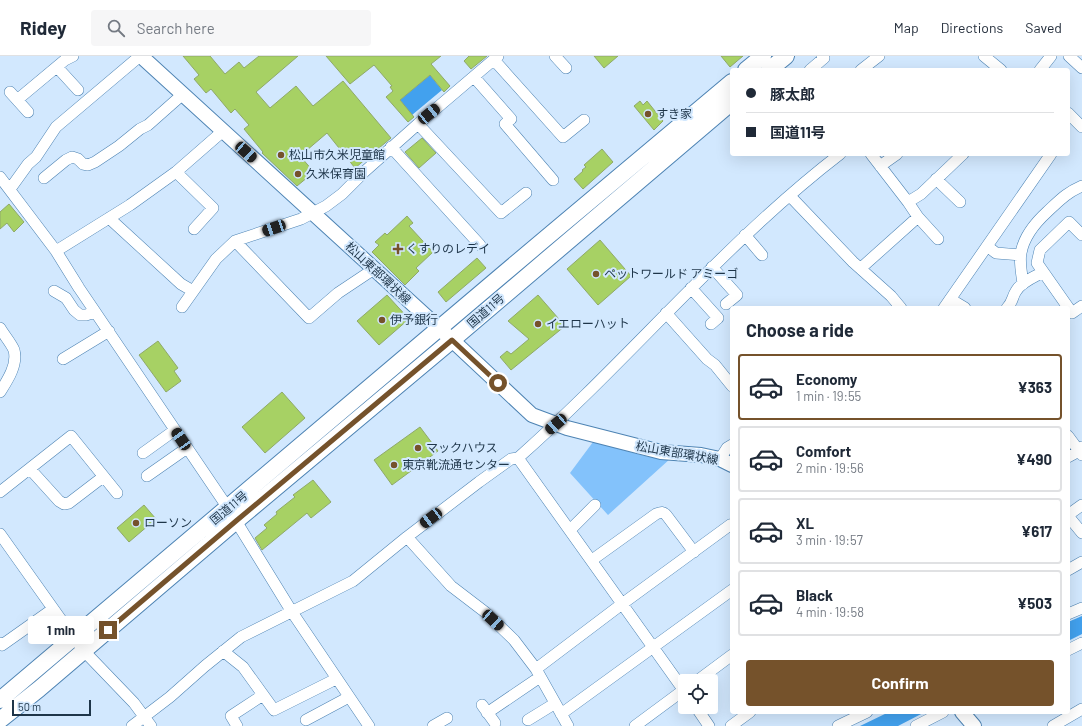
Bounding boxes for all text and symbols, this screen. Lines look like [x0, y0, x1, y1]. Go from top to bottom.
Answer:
search box [91, 10, 371, 46]
text: Ridey [20, 16, 67, 39]
icon: search [105, 17, 127, 39]
text: Search here [137, 19, 215, 37]
text: Map [894, 19, 919, 36]
text: Directions [941, 19, 1003, 36]
text: Saved [1025, 19, 1062, 36]
text: 豚太郎 [770, 85, 815, 103]
car [416, 102, 442, 126]
place label: すき家 [656, 106, 692, 120]
marker: すき家 [643, 109, 653, 119]
text: 国道11号 [770, 123, 826, 141]
car [233, 140, 259, 164]
place label: 松山市久米児童館 [289, 147, 385, 161]
marker: 松山市久米児童館 [276, 150, 286, 160]
place label: 久米保育園 [306, 166, 366, 180]
marker: 久米保育園 [293, 169, 303, 179]
car [261, 218, 287, 238]
street label: 松山東部環状線 [343, 238, 414, 306]
place label: くすりのレデイ [406, 241, 490, 255]
marker: くすりのレデイ [393, 244, 403, 254]
place label: ペットワールド アミーゴ [604, 266, 738, 280]
marker: ペットワールド アミーゴ [591, 269, 601, 279]
street label: 国道11号 [464, 290, 507, 330]
place label: 伊予銀行 [390, 312, 438, 326]
marker: 伊予銀行 [377, 315, 387, 325]
place label: イエローハット [546, 316, 630, 330]
marker: イエローハット [533, 319, 543, 329]
text: Choose a ride [746, 319, 854, 341]
icon: car [748, 369, 784, 405]
text: Economy [796, 370, 857, 388]
route start [489, 374, 507, 392]
text: ¥363 [1017, 378, 1052, 396]
text: 1 min · 19:55 [796, 388, 861, 404]
car [543, 412, 569, 436]
car [169, 426, 193, 452]
street label: 松山東部環状線 [635, 438, 720, 466]
place label: マックハウス [426, 440, 497, 454]
icon: car [748, 441, 784, 477]
text: Comfort [796, 442, 851, 460]
marker: マックハウス [413, 443, 423, 453]
text: ¥490 [1016, 450, 1052, 468]
place label: 東京靴流通センター [402, 457, 510, 471]
marker: 東京靴流通センター [389, 460, 399, 470]
text: 2 min · 19:56 [796, 460, 864, 476]
street label: 国道11号 [207, 488, 250, 527]
car [418, 506, 444, 530]
icon: car [748, 513, 784, 549]
text: XL [796, 514, 814, 532]
place label: ローソン [144, 515, 192, 529]
marker: ローソン [131, 518, 141, 528]
text: ¥617 [1021, 522, 1052, 540]
text: 3 min · 19:57 [796, 532, 863, 548]
icon: car [748, 585, 784, 621]
text: Black [796, 586, 833, 604]
text: ¥503 [1017, 594, 1052, 612]
text: 4 min · 19:58 [796, 604, 864, 620]
car [480, 608, 506, 632]
callout: 1 min [28, 616, 94, 644]
route end [99, 621, 117, 639]
text: 1 min [47, 622, 75, 638]
button: Confirm [746, 660, 1054, 706]
map controls [678, 674, 718, 714]
button: locate [678, 674, 718, 714]
scale bar [12, 698, 91, 717]
text: 50 m [18, 700, 41, 713]

